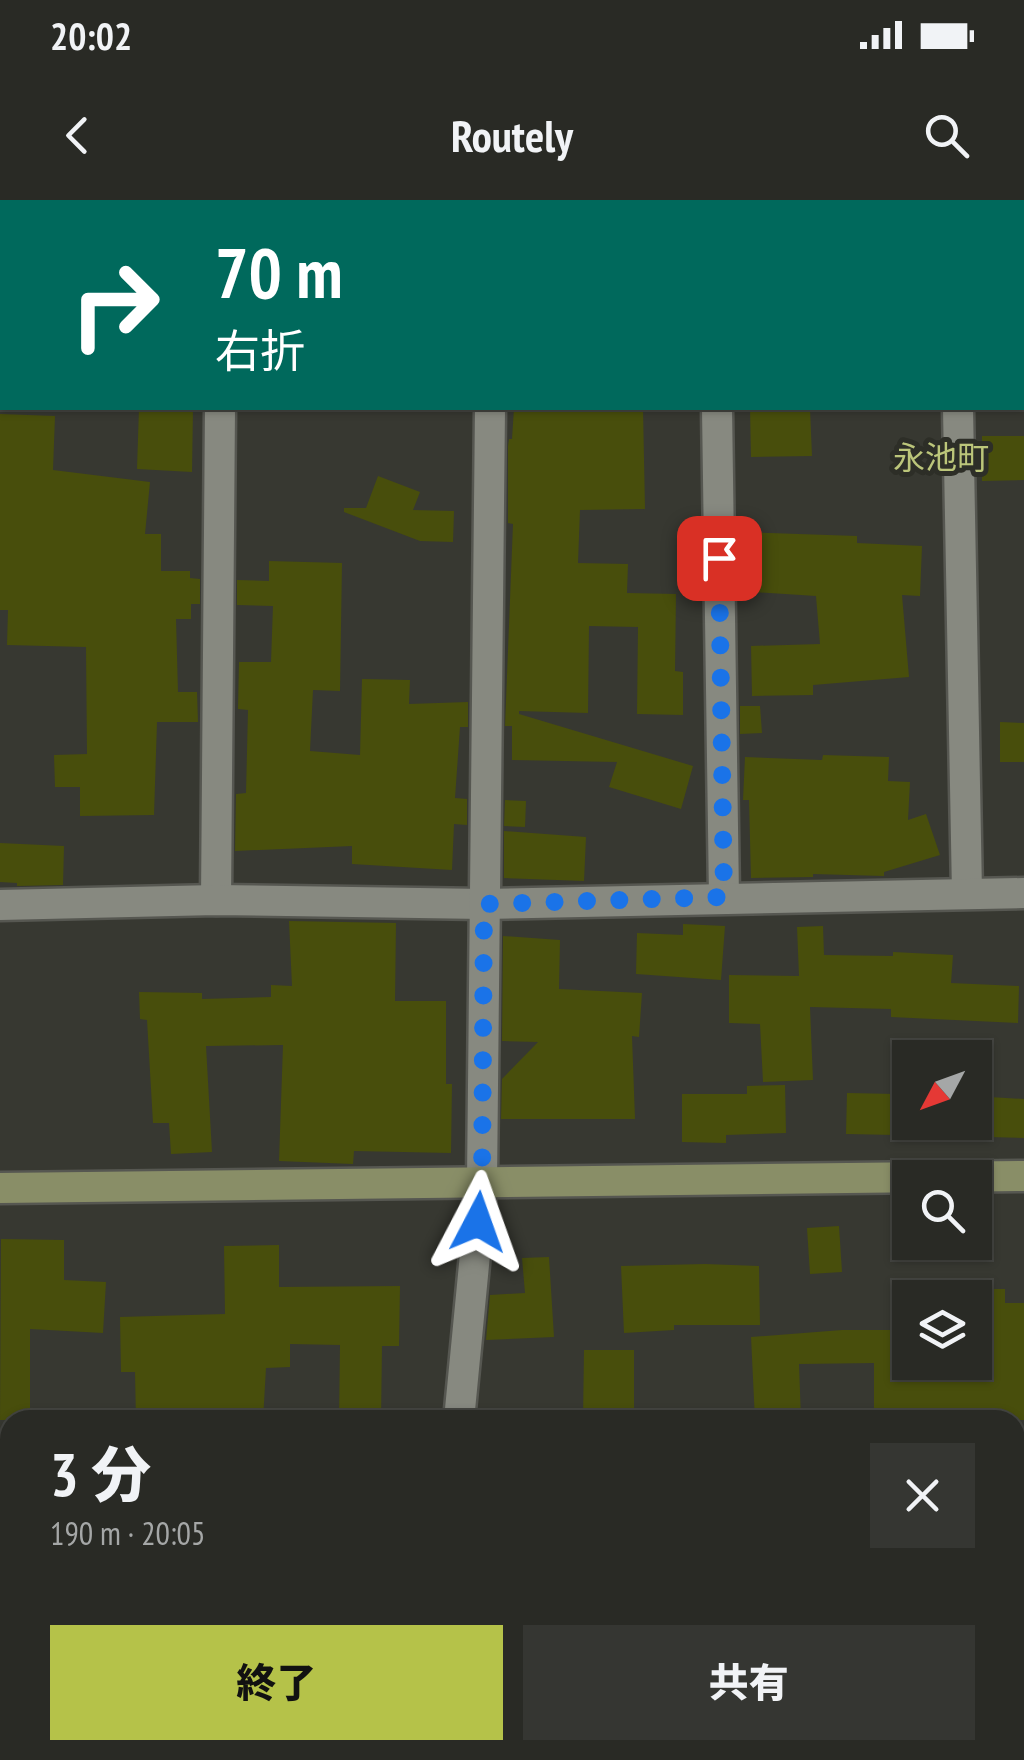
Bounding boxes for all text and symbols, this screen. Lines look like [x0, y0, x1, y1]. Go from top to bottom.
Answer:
text: 20:02 [50, 11, 132, 60]
text: Routely [451, 106, 573, 164]
icon: back [50, 108, 105, 163]
icon: search [919, 108, 974, 163]
text: 70 m [215, 227, 343, 317]
icon: right [50, 240, 180, 370]
text: 右折 [215, 321, 305, 379]
district label: 永池町 [893, 436, 989, 478]
pin [677, 516, 762, 601]
icon: arrive [692, 531, 747, 586]
north arrow [892, 1040, 992, 1140]
map controls [892, 1040, 992, 1380]
button: search [892, 1160, 992, 1260]
position arrow [426, 1170, 530, 1274]
button: layers [892, 1280, 992, 1380]
text: 3 分 [50, 1435, 151, 1513]
button: close [870, 1443, 975, 1548]
text: 190 m · 20:05 [50, 1512, 205, 1554]
button: 終了 [50, 1625, 503, 1740]
button: 共有 [523, 1625, 975, 1740]

